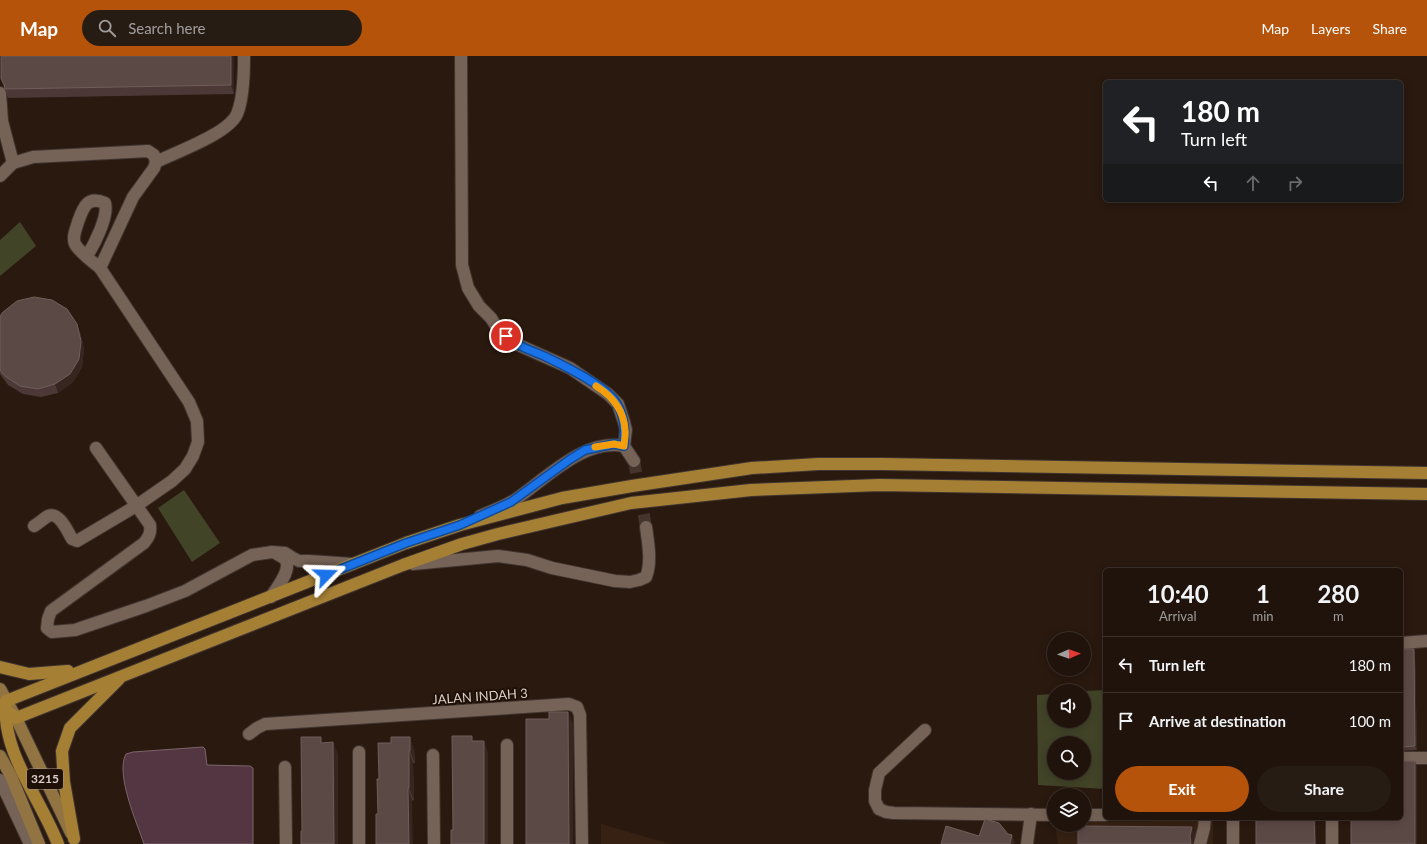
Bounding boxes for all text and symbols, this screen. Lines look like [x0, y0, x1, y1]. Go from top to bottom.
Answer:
search box [82, 10, 362, 46]
text: Map [20, 17, 58, 40]
icon: search [96, 17, 118, 39]
text: Search here [128, 19, 206, 37]
text: Map [1261, 20, 1289, 37]
text: Layers [1311, 20, 1351, 37]
text: Share [1373, 20, 1407, 37]
text: 180 m [1181, 94, 1260, 128]
icon: left [1115, 96, 1167, 148]
text: Turn left [1181, 128, 1247, 150]
icon: left [1200, 172, 1222, 194]
icon: ahead [1242, 172, 1264, 194]
icon: right [1284, 172, 1306, 194]
pin [489, 319, 523, 353]
icon: arrive [495, 325, 517, 347]
position arrow [305, 554, 347, 596]
text: 10:40 [1147, 579, 1209, 608]
text: 1 [1256, 579, 1270, 608]
text: 280 [1317, 579, 1359, 608]
text: Arrival [1159, 608, 1196, 624]
text: min [1253, 608, 1274, 624]
text: m [1333, 608, 1344, 624]
north arrow [1047, 632, 1091, 676]
map controls [1047, 632, 1091, 832]
icon: left [1115, 654, 1137, 676]
text: Turn left [1149, 656, 1205, 674]
text: 180 m [1349, 656, 1391, 674]
button: sound [1047, 684, 1091, 728]
street label: JALAN INDAH 3 [432, 685, 528, 707]
icon: arrive [1115, 710, 1137, 732]
text: Arrive at destination [1149, 712, 1286, 730]
text: 100 m [1349, 712, 1391, 730]
button: search [1047, 736, 1091, 780]
button: Exit [1115, 766, 1249, 812]
button: Share [1257, 766, 1391, 812]
road number: 3215 [27, 769, 63, 789]
button: layers [1047, 788, 1091, 832]

